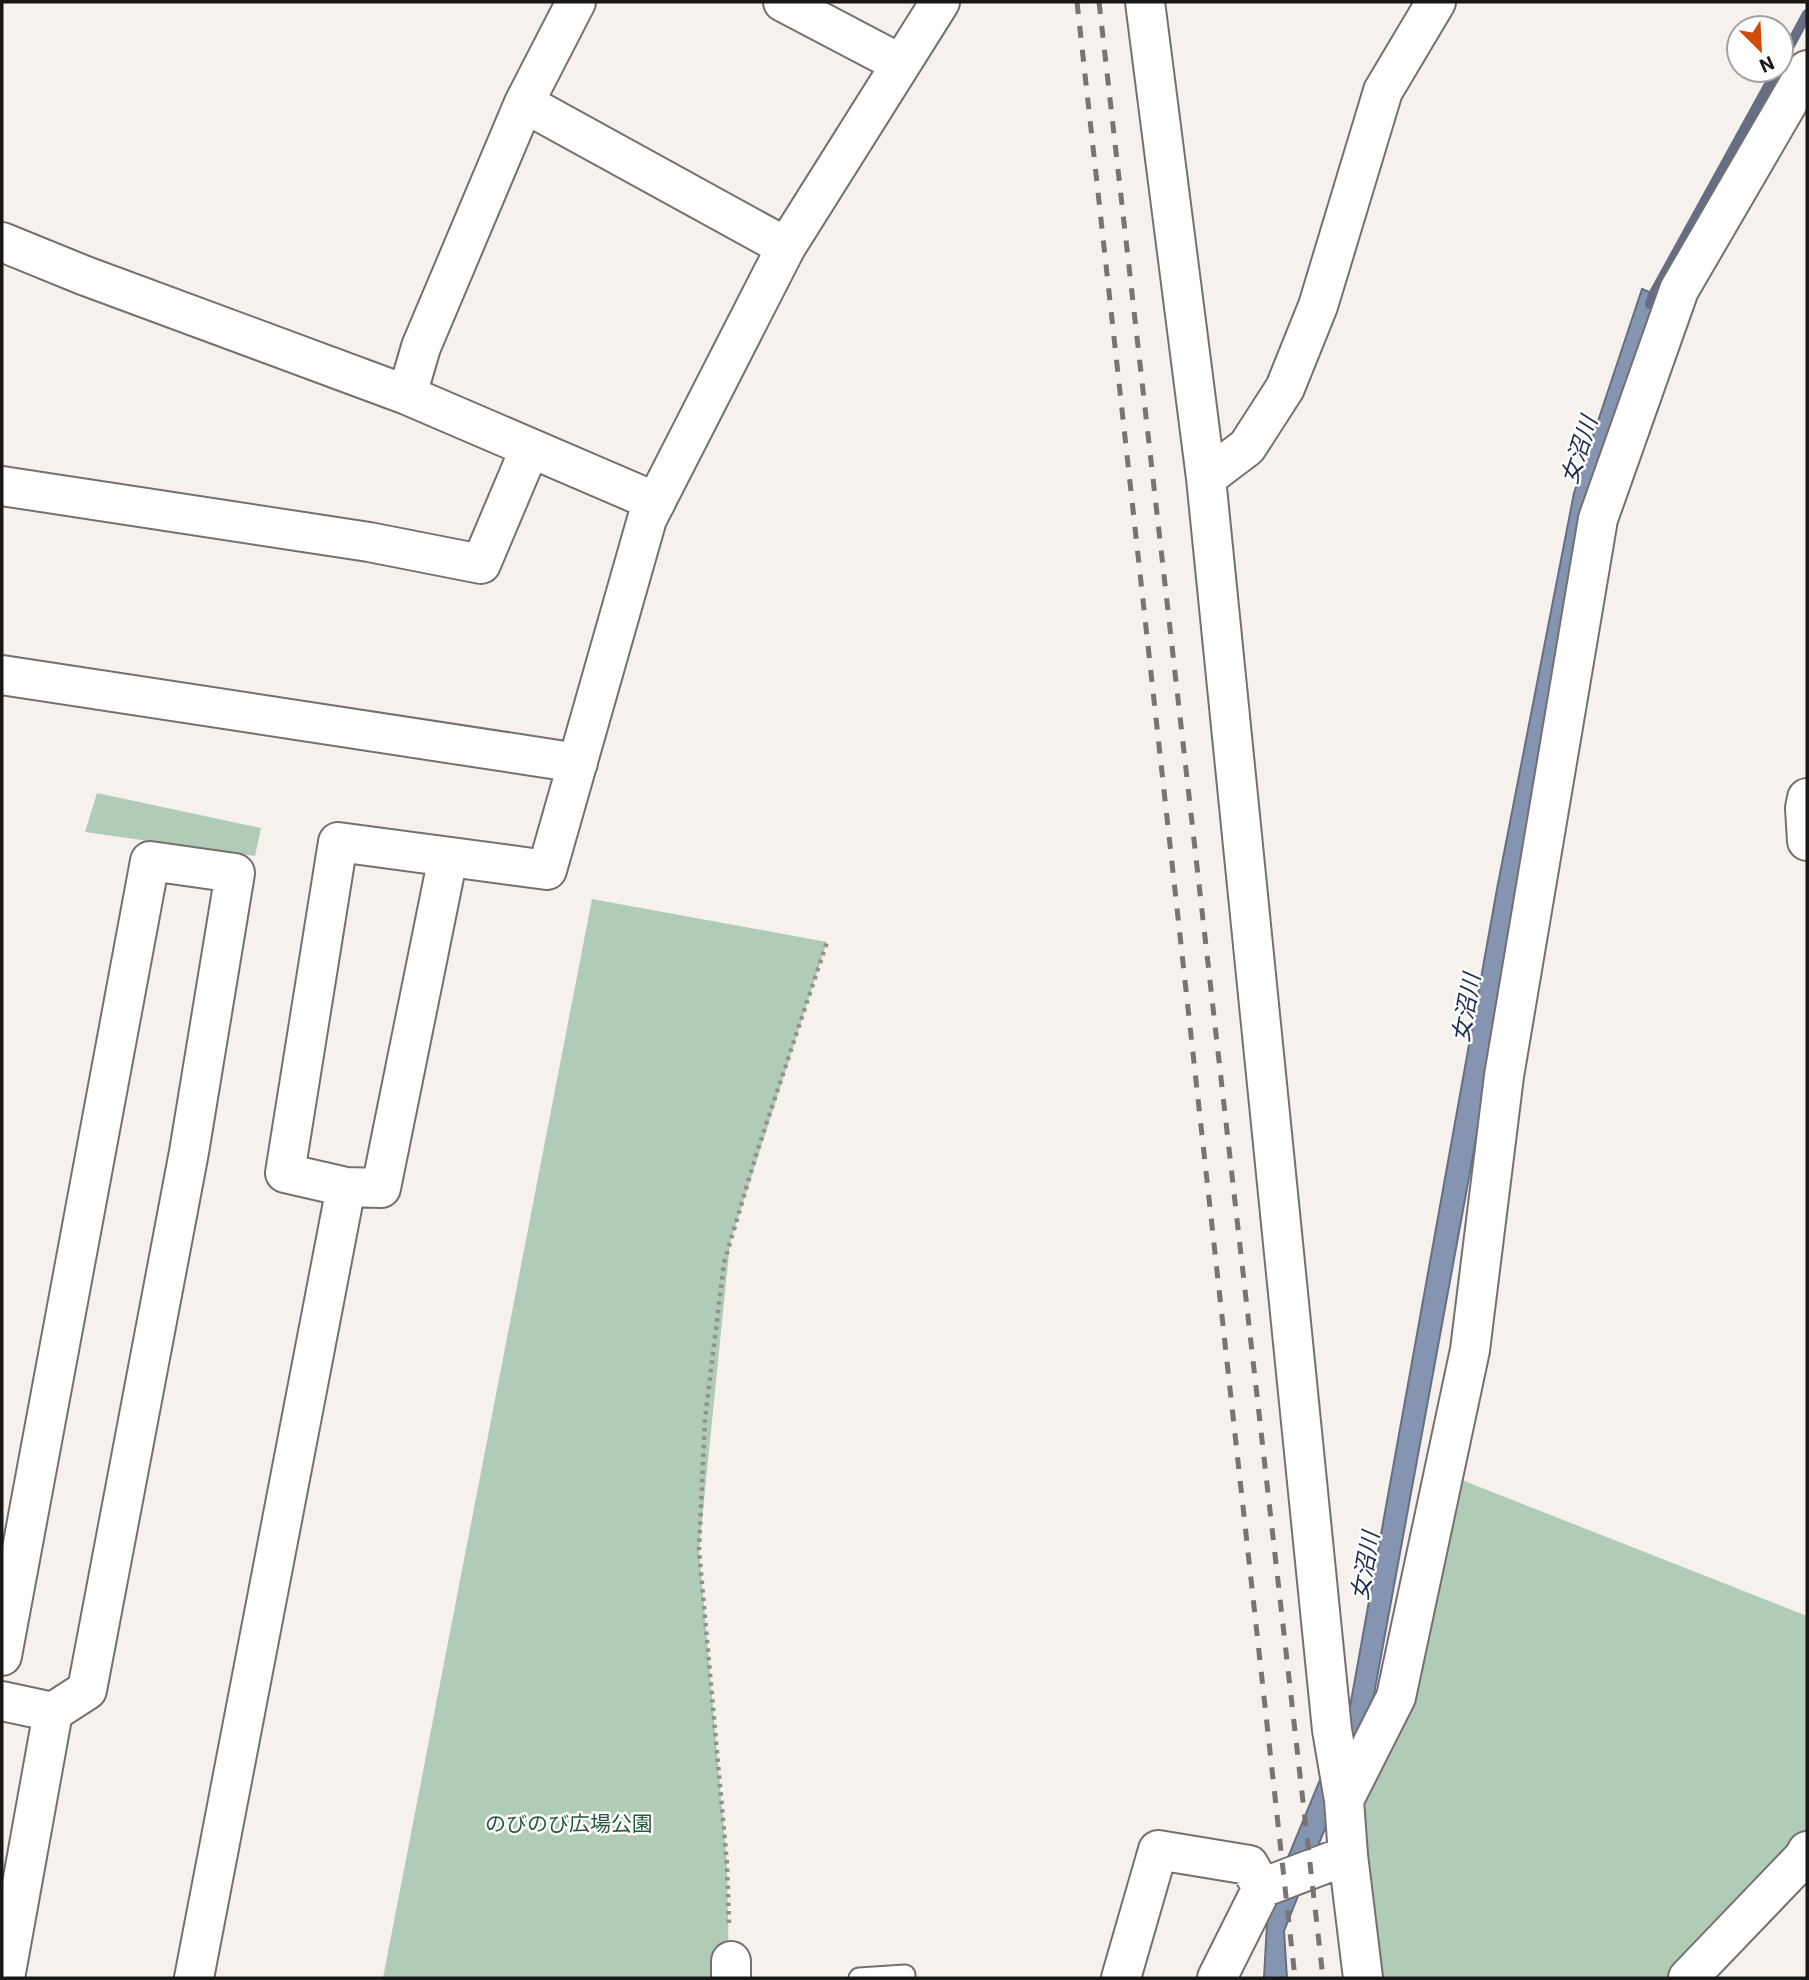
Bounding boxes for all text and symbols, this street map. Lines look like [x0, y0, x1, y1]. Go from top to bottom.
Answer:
north arrow [1725, 14, 1795, 84]
text: N [1756, 51, 1778, 77]
water label: 女沼川 [1556, 410, 1604, 487]
water label: 女沼川 [1447, 969, 1486, 1044]
water label: 女沼川 [1346, 1527, 1385, 1602]
park label: のびのび広場公園 [485, 1812, 653, 1836]

